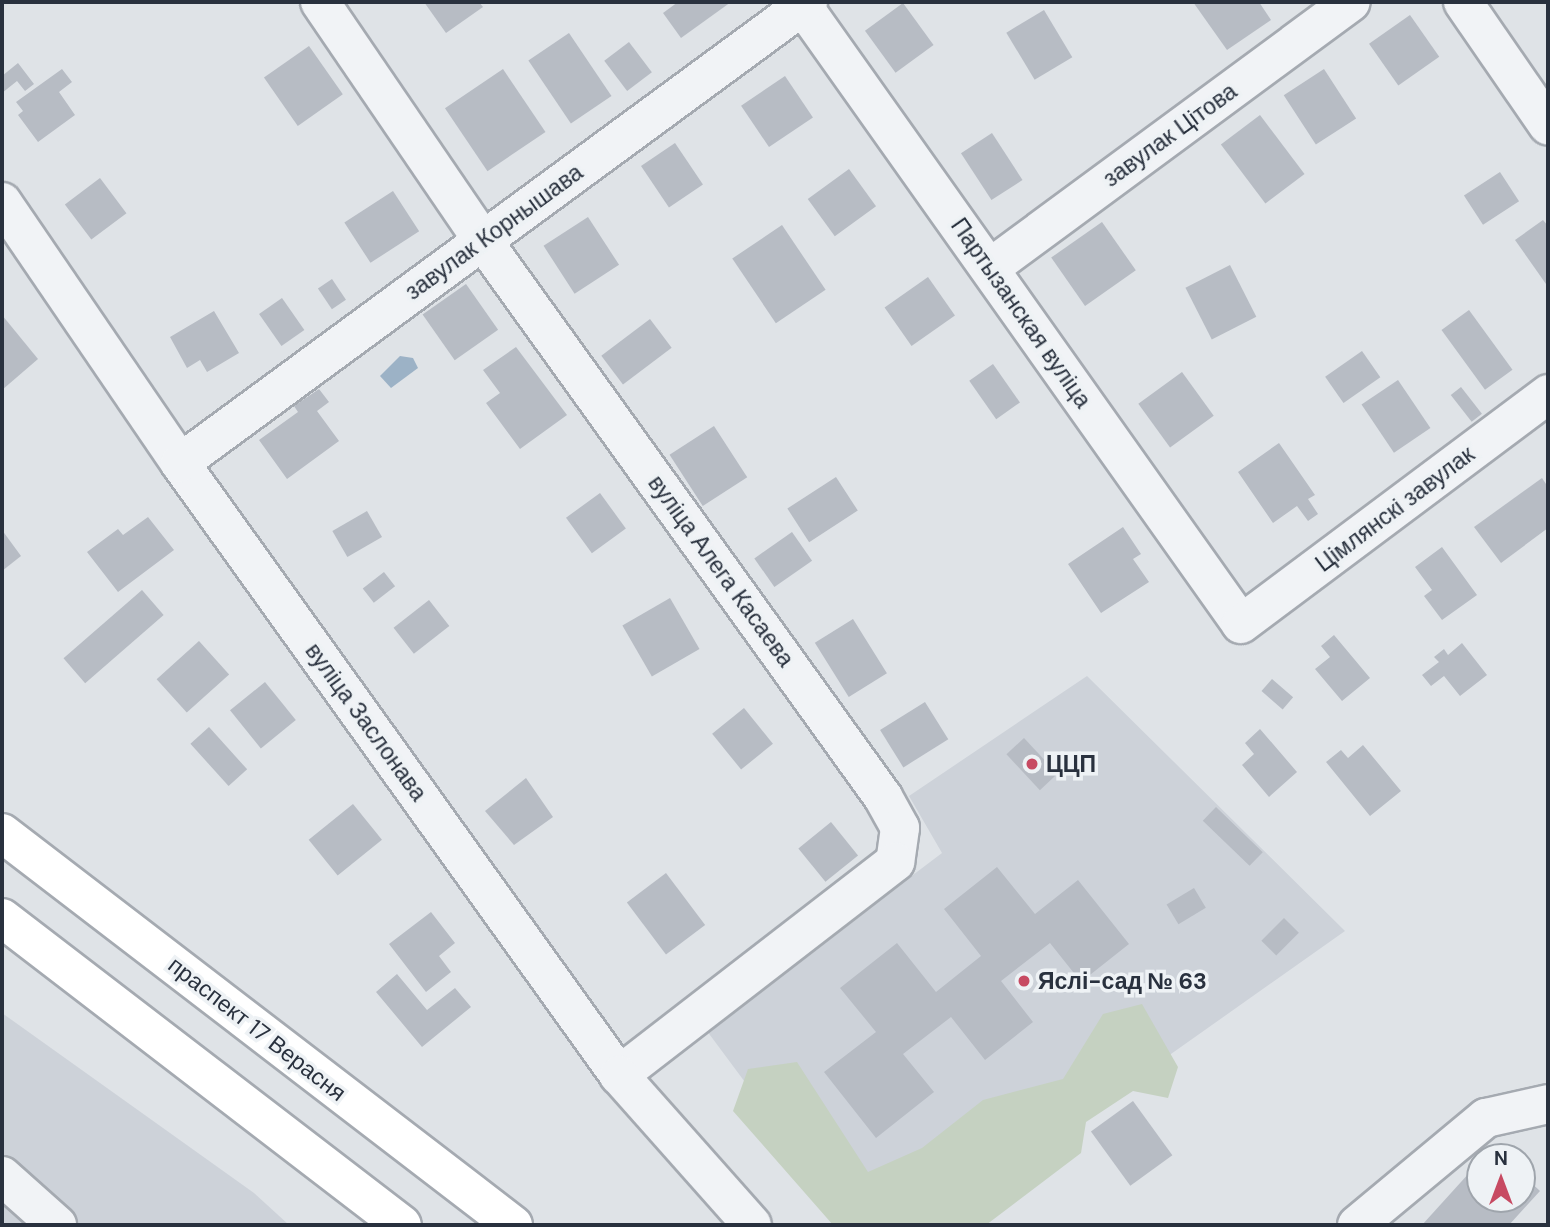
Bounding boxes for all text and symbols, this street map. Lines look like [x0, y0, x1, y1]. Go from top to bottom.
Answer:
street label: завулак Цітова [1098, 77, 1242, 193]
street label: завулак Корнышава [400, 158, 588, 306]
street label: Партызанская вуліца [945, 213, 1097, 413]
street label: Цімлянскі завулак [1310, 440, 1480, 578]
street label: вуліца Алега Касаева [642, 470, 800, 672]
street label: вуліца Заслонава [300, 638, 432, 806]
place label: ЦЦП [1046, 750, 1096, 778]
marker: ЦЦП [1024, 756, 1040, 772]
street label: праспект 17 Верасня [163, 951, 351, 1107]
place label: Яслі-сад № 63 [1038, 967, 1207, 995]
marker: Яслі-сад № 63 [1016, 973, 1032, 989]
north arrow [1466, 1143, 1536, 1213]
text: N [1494, 1146, 1508, 1171]

